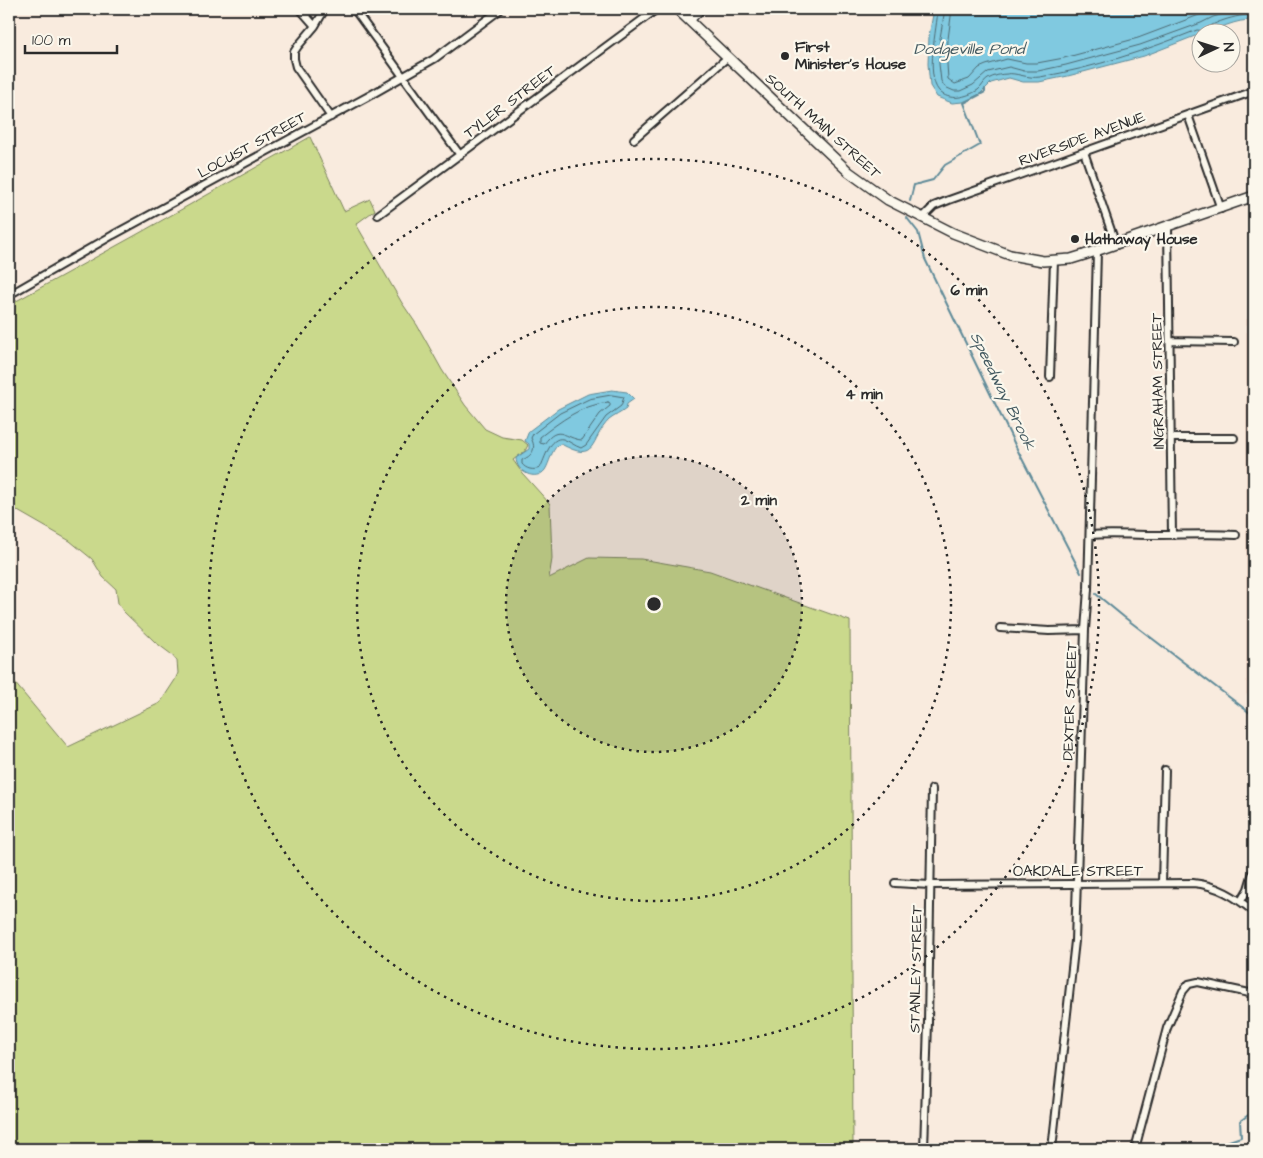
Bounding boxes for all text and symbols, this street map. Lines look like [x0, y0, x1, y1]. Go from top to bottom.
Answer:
scale bar [25, 22, 118, 54]
north arrow [1190, 22, 1240, 72]
text: 100 m [32, 30, 71, 51]
place label: First Minister's House [795, 37, 906, 75]
water label: Dodgeville Pond [914, 38, 1027, 61]
text: N [1218, 42, 1238, 52]
marker: First Minister's House [779, 50, 791, 62]
street label: TYLER STREET [460, 60, 561, 144]
street label: SOUTH MAIN STREET [761, 68, 886, 184]
street label: LOCUST STREET [194, 106, 311, 184]
street label: RIVERSIDE AVENUE [1016, 106, 1148, 172]
place label: Hathaway House [1085, 229, 1198, 251]
marker: Hathaway House [1069, 233, 1081, 245]
text: 6 min [951, 280, 988, 301]
street label: INGRAHAM STREET [1146, 312, 1170, 449]
water label: Speedway Brook [964, 328, 1042, 455]
text: 4 min [845, 384, 883, 405]
text: 2 min [740, 490, 778, 511]
centre of rings [645, 595, 663, 613]
street label: DEXTER STREET [1057, 640, 1083, 761]
street label: OAKDALE STREET [1013, 861, 1144, 882]
street label: STANLEY STREET [904, 904, 928, 1033]

